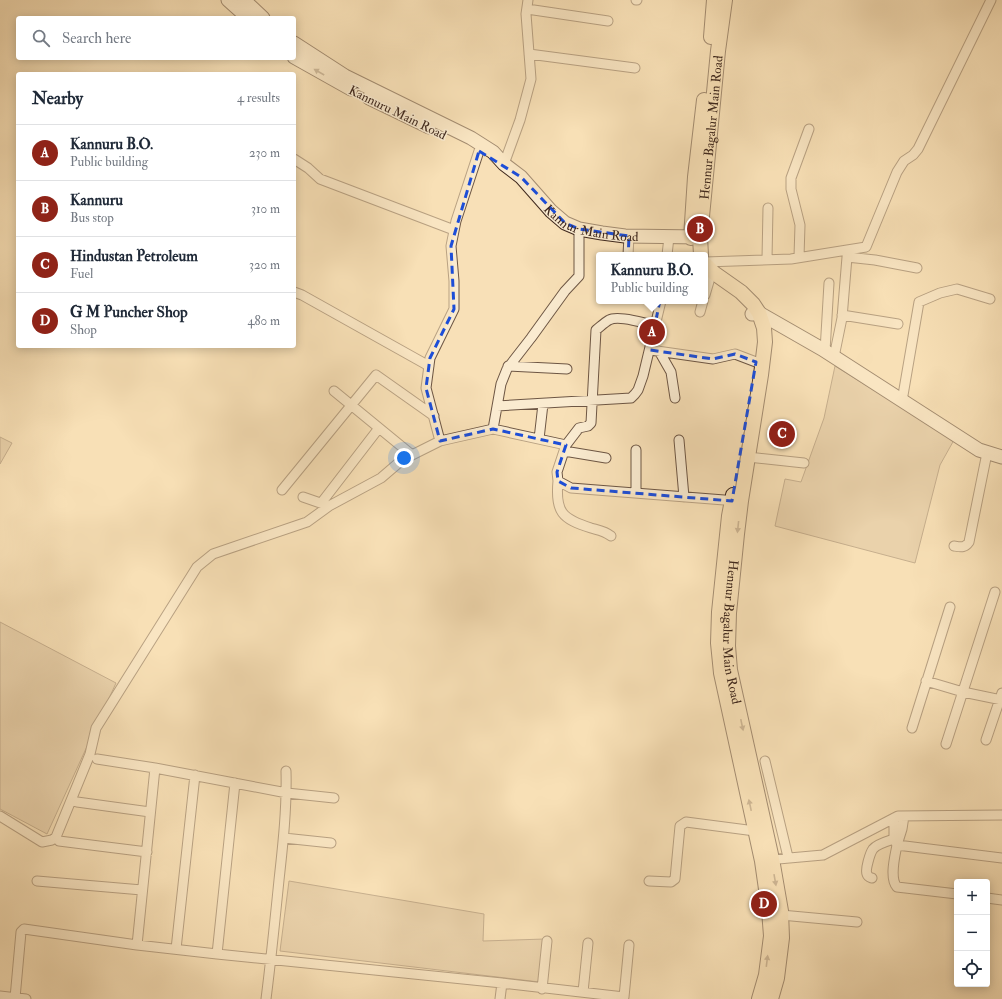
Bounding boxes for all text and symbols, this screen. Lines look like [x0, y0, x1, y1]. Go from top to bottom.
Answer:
search box [16, 16, 296, 60]
icon: search [30, 27, 52, 49]
text: Search here [62, 29, 131, 48]
street label: Hennur Bagalur Main Road [697, 54, 727, 201]
one-way arrow [313, 68, 325, 75]
street label: Kannuru Main Road [346, 82, 450, 144]
text: Nearby [32, 88, 83, 109]
text: 4 results [237, 90, 280, 106]
text: Kannuru B.O. [70, 135, 153, 154]
text: A [41, 145, 49, 161]
text: 230 m [249, 145, 280, 161]
text: Public building [70, 154, 148, 170]
text: Kannuru [70, 191, 123, 210]
text: B [41, 201, 49, 217]
text: 310 m [251, 201, 280, 217]
street label: Kannur Main Road [540, 202, 639, 245]
text: Bus stop [70, 210, 114, 226]
pin: B [687, 214, 713, 244]
text: Hindustan Petroleum [70, 247, 198, 266]
popup [596, 252, 708, 304]
text: C [40, 257, 50, 273]
text: 320 m [249, 257, 280, 273]
text: Kannuru B.O. [610, 261, 694, 280]
text: Fuel [70, 266, 93, 282]
text: Public building [610, 280, 689, 296]
text: G M Puncher Shop [70, 303, 188, 322]
text: D [40, 313, 50, 329]
text: 480 m [247, 313, 280, 329]
pin: A [639, 317, 665, 347]
text: Shop [70, 322, 97, 338]
pin: C [769, 419, 795, 449]
your location [394, 448, 414, 468]
one-way arrow [735, 521, 741, 533]
street label: Hennur Bagalur Main Road [719, 559, 744, 706]
one-way arrow [740, 719, 746, 731]
one-way arrow [746, 799, 752, 811]
one-way arrow [772, 874, 778, 886]
map controls [954, 879, 990, 987]
button: + [954, 879, 990, 915]
pin: D [751, 889, 777, 919]
button: − [954, 915, 990, 951]
button: locate [954, 951, 990, 987]
one-way arrow [764, 955, 771, 967]

